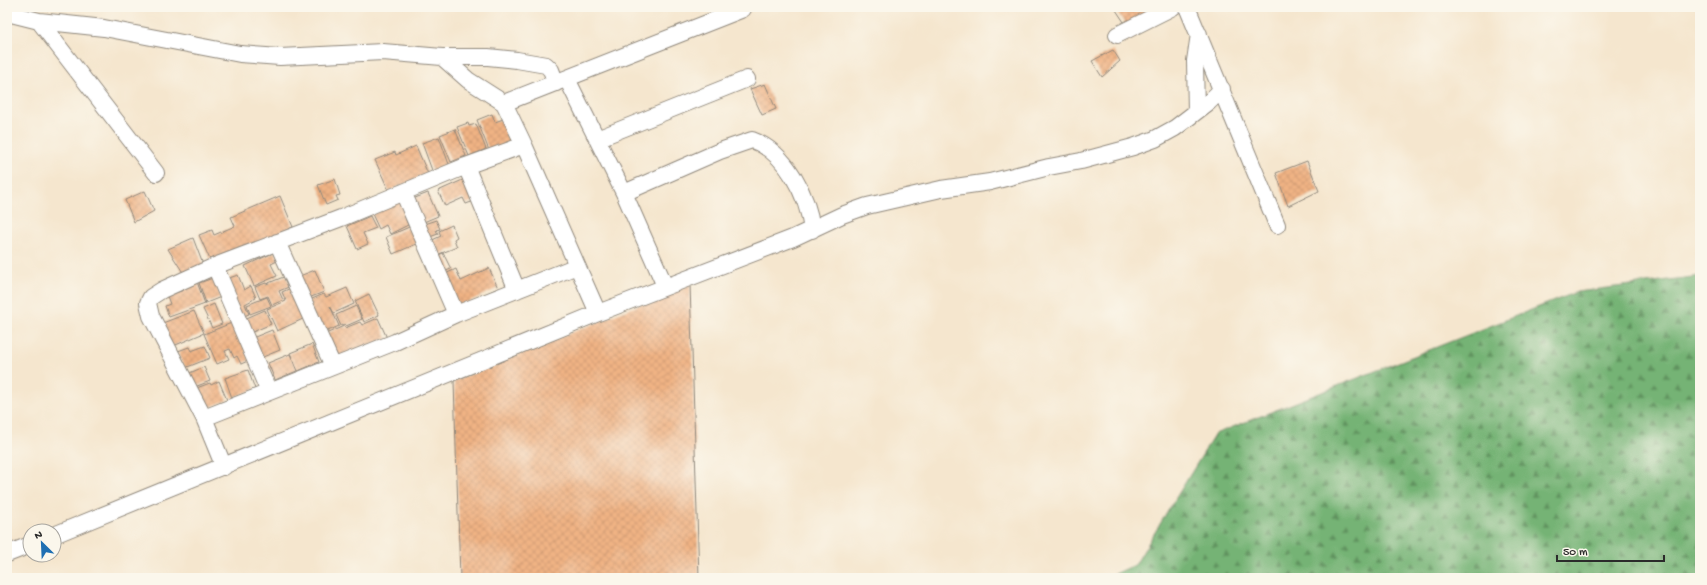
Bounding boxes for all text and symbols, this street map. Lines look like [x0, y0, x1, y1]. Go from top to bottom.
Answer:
north arrow [22, 523, 62, 563]
text: N [33, 529, 44, 543]
scale bar [1557, 537, 1664, 563]
text: 50 m [1563, 546, 1588, 560]

